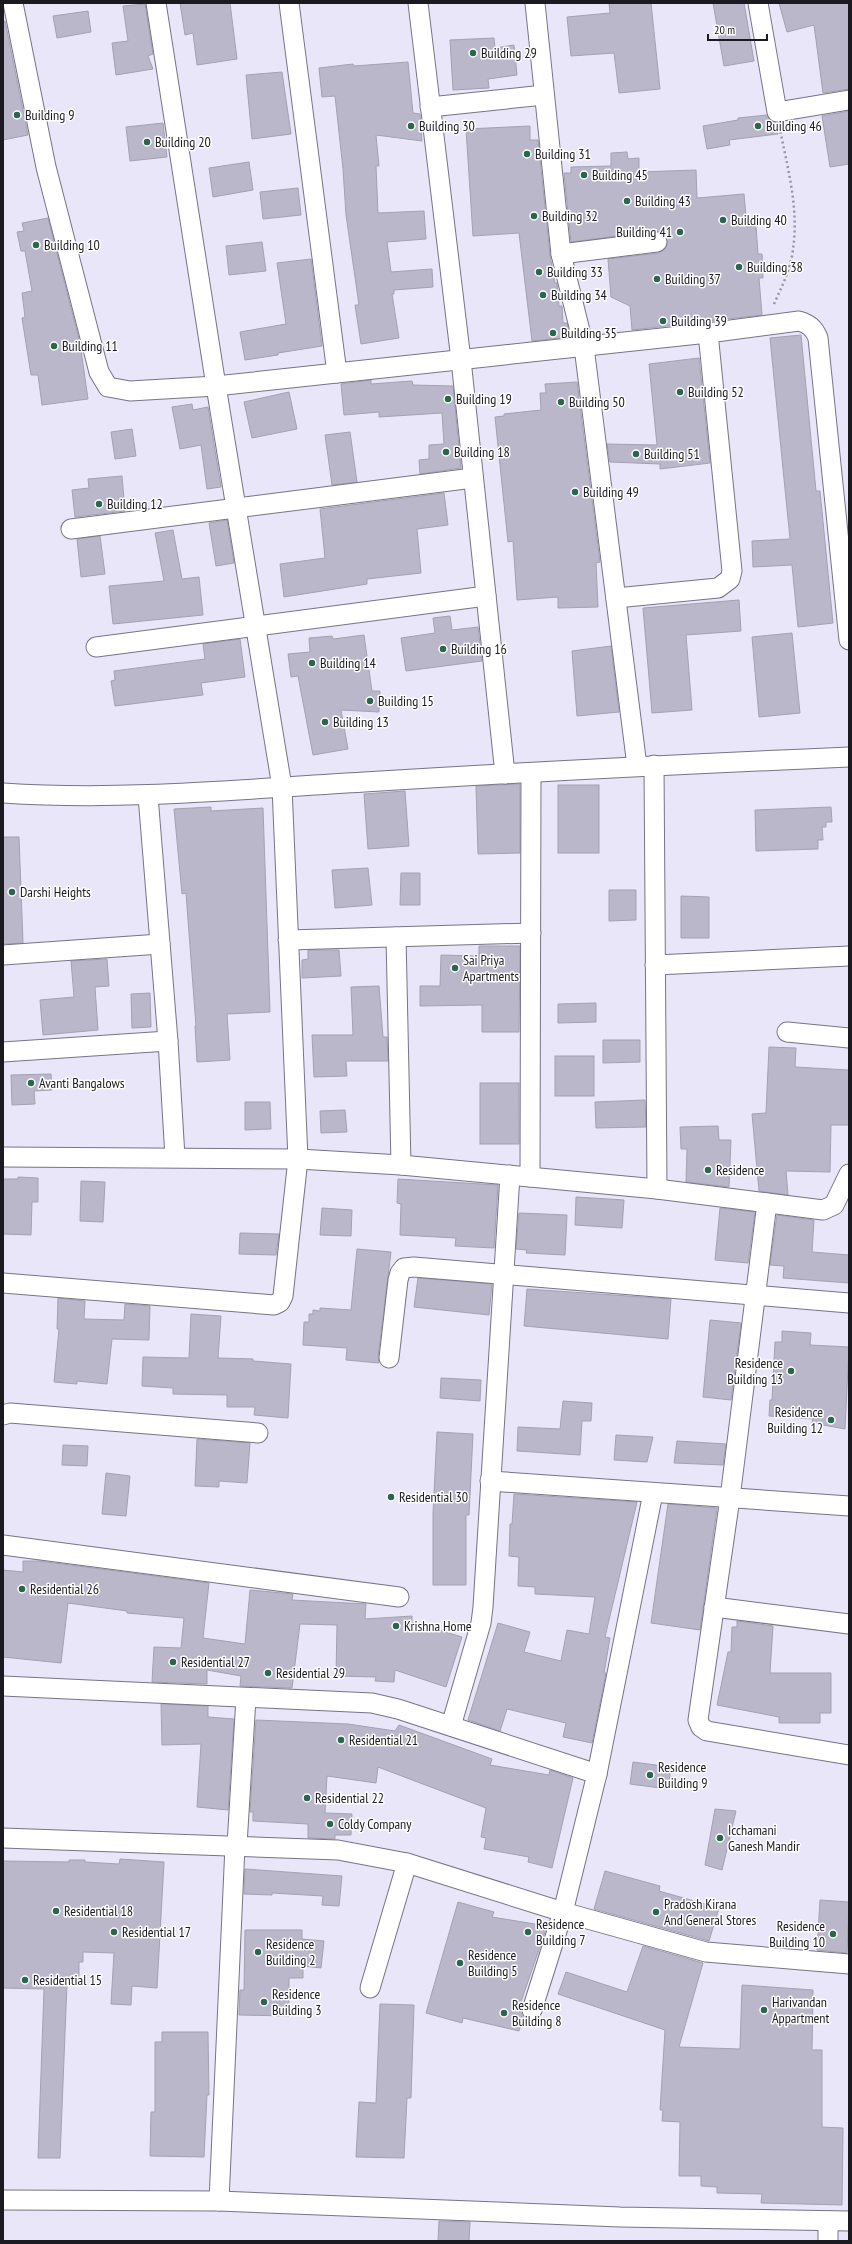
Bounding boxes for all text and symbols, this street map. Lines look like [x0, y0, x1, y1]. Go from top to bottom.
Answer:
scale bar [708, 16, 767, 42]
text: 20 m [714, 22, 735, 37]
place label: Building 29 [481, 44, 537, 62]
marker: Building 29 [468, 48, 478, 58]
place label: Building 9 [25, 106, 75, 124]
marker: Building 9 [12, 110, 22, 120]
place label: Building 30 [419, 117, 475, 135]
place label: Building 46 [766, 117, 822, 135]
marker: Building 30 [406, 121, 416, 131]
marker: Building 46 [753, 121, 763, 131]
place label: Building 20 [155, 133, 211, 151]
marker: Building 20 [142, 137, 152, 147]
place label: Building 31 [535, 145, 591, 163]
marker: Building 31 [522, 149, 532, 159]
place label: Building 45 [592, 166, 648, 184]
marker: Building 45 [579, 170, 589, 180]
place label: Building 43 [635, 192, 691, 210]
marker: Building 43 [622, 196, 632, 206]
place label: Building 32 [542, 207, 598, 225]
marker: Building 32 [529, 211, 539, 221]
place label: Building 40 [731, 211, 787, 229]
marker: Building 40 [718, 215, 728, 225]
place label: Building 41 [616, 223, 672, 241]
marker: Building 41 [675, 227, 685, 237]
place label: Building 10 [44, 236, 100, 254]
marker: Building 10 [31, 240, 41, 250]
place label: Building 38 [747, 258, 803, 276]
marker: Building 38 [734, 262, 744, 272]
place label: Building 33 [547, 263, 603, 281]
marker: Building 33 [534, 267, 544, 277]
place label: Building 37 [665, 270, 721, 288]
marker: Building 37 [652, 274, 662, 284]
place label: Building 34 [551, 286, 608, 304]
marker: Building 34 [538, 290, 548, 300]
place label: Building 39 [671, 312, 727, 330]
marker: Building 39 [658, 316, 668, 326]
place label: Building 35 [561, 324, 617, 342]
marker: Building 35 [548, 328, 558, 338]
place label: Building 11 [62, 337, 118, 355]
marker: Building 11 [49, 341, 59, 351]
place label: Building 52 [688, 383, 744, 401]
marker: Building 52 [675, 387, 685, 397]
place label: Building 19 [456, 390, 512, 408]
place label: Building 50 [569, 393, 625, 411]
marker: Building 19 [443, 394, 453, 404]
marker: Building 50 [556, 397, 566, 407]
place label: Building 18 [454, 443, 510, 461]
place label: Building 51 [644, 445, 700, 463]
marker: Building 18 [441, 447, 451, 457]
marker: Building 51 [631, 449, 641, 459]
place label: Building 49 [583, 483, 639, 501]
marker: Building 49 [570, 487, 580, 497]
place label: Building 12 [107, 495, 163, 513]
marker: Building 12 [94, 499, 104, 509]
place label: Building 16 [451, 640, 507, 658]
marker: Building 16 [438, 644, 448, 654]
place label: Building 14 [320, 654, 377, 672]
marker: Building 14 [307, 658, 317, 668]
place label: Building 15 [378, 692, 434, 710]
marker: Building 15 [365, 696, 375, 706]
place label: Building 13 [333, 713, 389, 731]
marker: Building 13 [320, 717, 330, 727]
place label: Darshi Heights [20, 883, 91, 901]
marker: Darshi Heights [7, 887, 17, 897]
place label: Sai Priya Apartments [463, 951, 519, 985]
marker: Sai Priya Apartments [450, 963, 460, 973]
place label: Avanti Bangalows [39, 1074, 125, 1092]
marker: Avanti Bangalows [26, 1078, 36, 1088]
place label: Residence [716, 1161, 764, 1179]
marker: Residence [703, 1165, 713, 1175]
place label: Residence Building 13 [727, 1354, 783, 1388]
marker: Residence Building 13 [786, 1366, 796, 1376]
place label: Residence Building 12 [767, 1403, 823, 1437]
marker: Residence Building 12 [826, 1415, 836, 1425]
place label: Residential 30 [399, 1488, 468, 1506]
marker: Residential 30 [386, 1492, 396, 1502]
place label: Residential 26 [30, 1580, 99, 1598]
marker: Residential 26 [17, 1584, 27, 1594]
place label: Krishna Home [404, 1617, 472, 1635]
marker: Krishna Home [391, 1621, 401, 1631]
place label: Residential 27 [181, 1653, 250, 1671]
marker: Residential 27 [168, 1657, 178, 1667]
place label: Residential 29 [276, 1664, 345, 1682]
marker: Residential 29 [263, 1668, 273, 1678]
place label: Residential 21 [349, 1731, 418, 1749]
marker: Residential 21 [336, 1735, 346, 1745]
place label: Residence Building 9 [658, 1758, 708, 1792]
marker: Residence Building 9 [645, 1770, 655, 1780]
place label: Residential 22 [315, 1789, 384, 1807]
marker: Residential 22 [302, 1793, 312, 1803]
place label: Coldy Company [338, 1815, 412, 1833]
marker: Coldy Company [325, 1819, 335, 1829]
place label: Icchamani Ganesh Mandir [728, 1821, 800, 1855]
marker: Icchamani Ganesh Mandir [715, 1833, 725, 1843]
place label: Pradosh Kirana And General Stores [664, 1895, 756, 1929]
place label: Residential 18 [64, 1902, 133, 1920]
marker: Residential 18 [51, 1906, 61, 1916]
marker: Pradosh Kirana And General Stores [651, 1907, 661, 1917]
place label: Residence Building 7 [536, 1915, 586, 1949]
place label: Residence Building 10 [769, 1917, 825, 1951]
place label: Residential 17 [122, 1923, 191, 1941]
marker: Residential 17 [109, 1927, 119, 1937]
marker: Residence Building 7 [523, 1927, 533, 1937]
marker: Residence Building 10 [828, 1929, 838, 1939]
place label: Residence Building 2 [266, 1935, 316, 1969]
place label: Residence Building 5 [468, 1946, 518, 1980]
marker: Residence Building 2 [253, 1947, 263, 1957]
marker: Residence Building 5 [455, 1958, 465, 1968]
place label: Residential 15 [33, 1971, 102, 1989]
marker: Residential 15 [20, 1975, 30, 1985]
place label: Residence Building 3 [272, 1985, 322, 2019]
place label: Harivandan Appartment [772, 1993, 829, 2027]
place label: Residence Building 8 [512, 1996, 562, 2030]
marker: Residence Building 3 [259, 1997, 269, 2007]
marker: Harivandan Appartment [759, 2005, 769, 2015]
marker: Residence Building 8 [499, 2008, 509, 2018]

